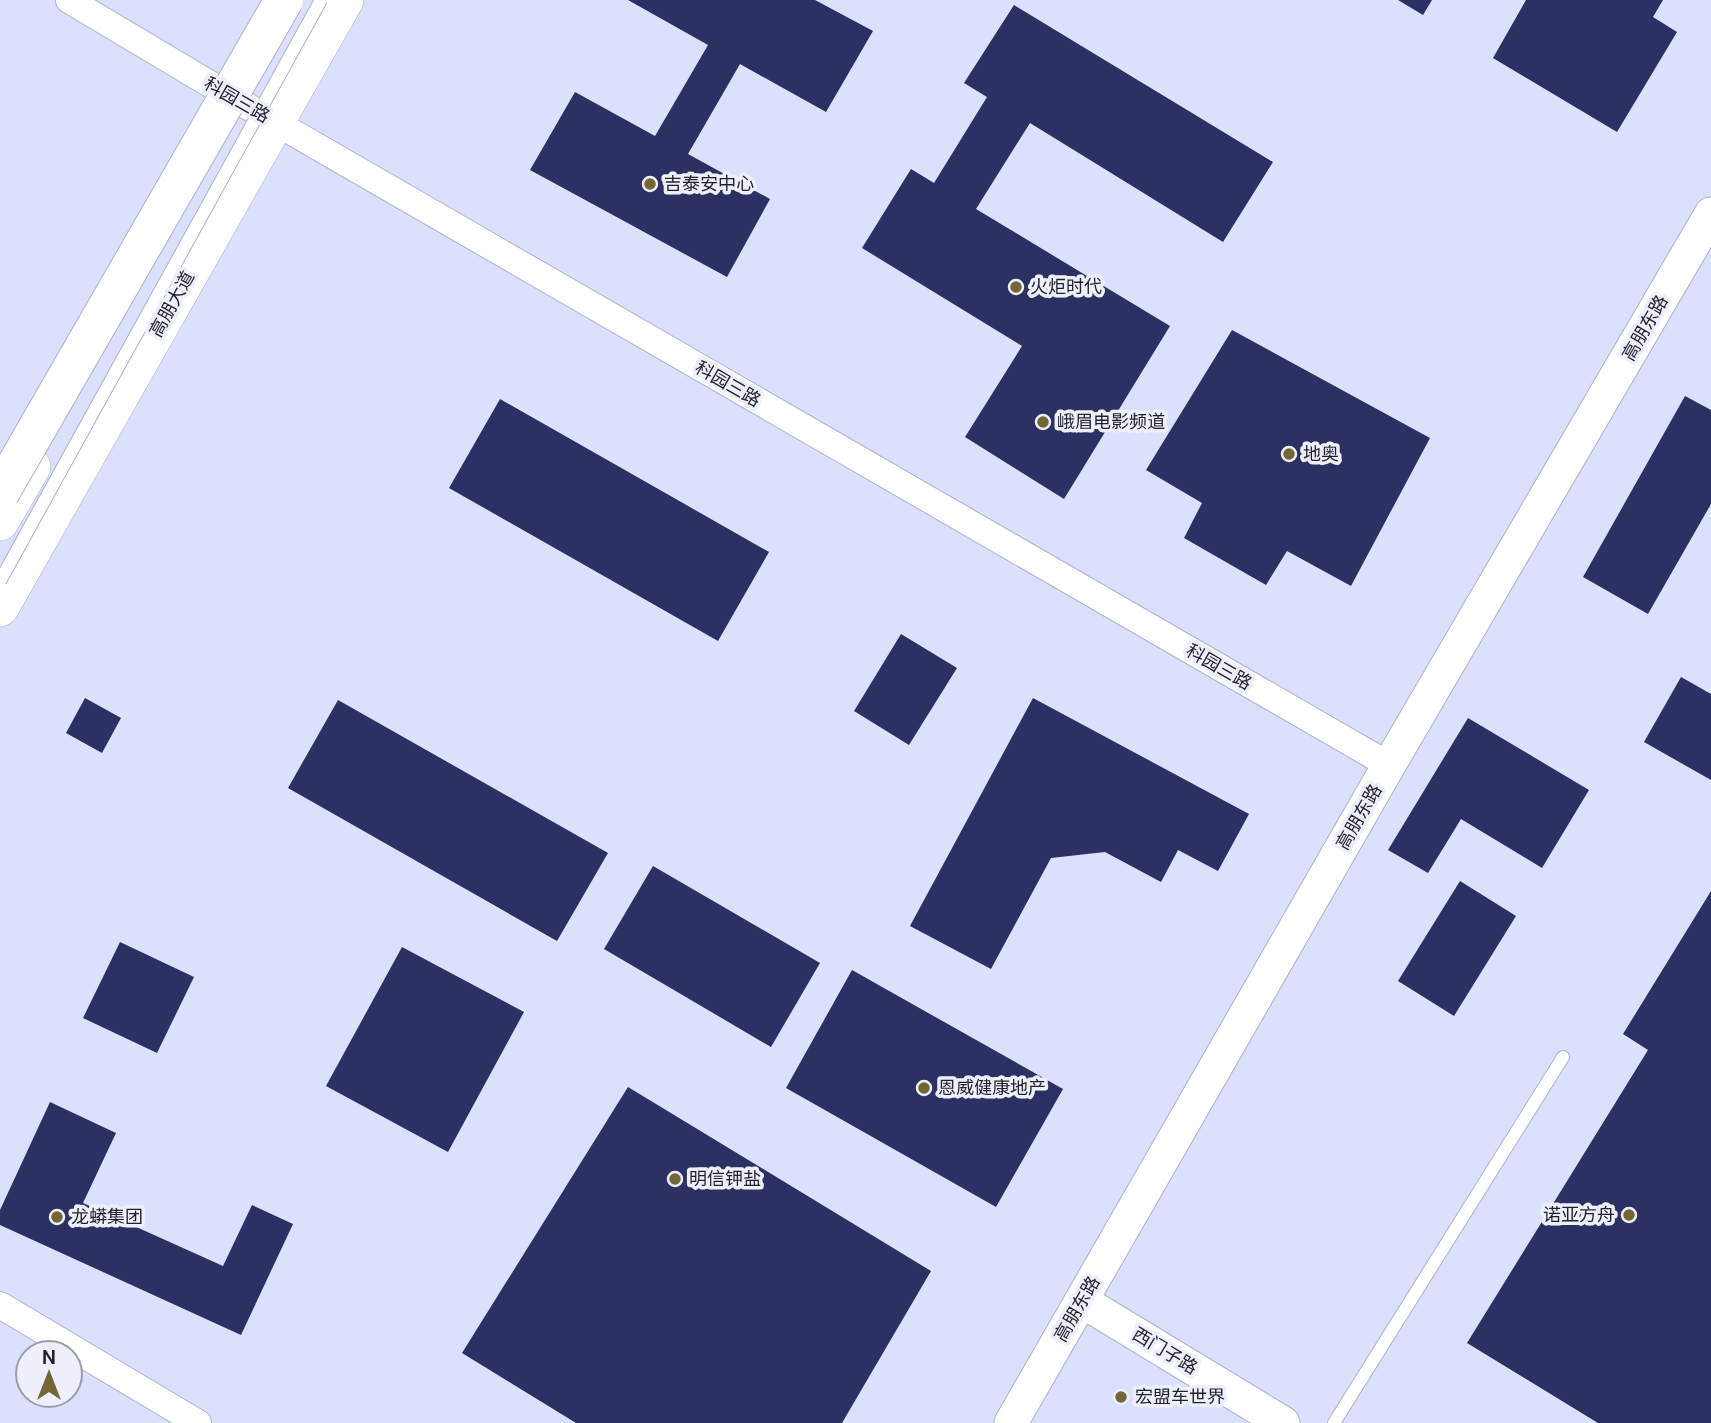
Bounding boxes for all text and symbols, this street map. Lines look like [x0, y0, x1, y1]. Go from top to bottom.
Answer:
street label: 科园三路 [200, 72, 274, 128]
place label: 吉泰安中心 [664, 172, 754, 196]
marker: 吉泰安中心 [642, 176, 658, 192]
street label: 高朋大道 [144, 267, 200, 341]
place label: 火炬时代 [1030, 275, 1102, 299]
marker: 火炬时代 [1008, 279, 1024, 295]
street label: 高朋东路 [1617, 291, 1673, 365]
street label: 科园三路 [691, 356, 765, 412]
place label: 峨眉电影频道 [1057, 410, 1165, 434]
marker: 峨眉电影频道 [1035, 414, 1051, 430]
place label: 地奥 [1303, 442, 1339, 466]
marker: 地奥 [1281, 446, 1297, 462]
street label: 科园三路 [1182, 639, 1256, 695]
street label: 高朋东路 [1331, 780, 1387, 854]
place label: 恩威健康地产 [938, 1076, 1046, 1100]
marker: 恩威健康地产 [916, 1080, 932, 1096]
place label: 明信钾盐 [689, 1167, 761, 1191]
marker: 明信钾盐 [667, 1171, 683, 1187]
place label: 诺亚方舟 [1543, 1203, 1615, 1227]
place label: 龙蟒集团 [71, 1205, 143, 1229]
marker: 诺亚方舟 [1621, 1207, 1637, 1223]
marker: 龙蟒集团 [49, 1209, 65, 1225]
street label: 高朋东路 [1049, 1272, 1105, 1346]
street label: 西门子路 [1128, 1322, 1202, 1380]
north arrow [14, 1339, 84, 1409]
text: N [42, 1345, 56, 1370]
place label: 宏盟车世界 [1135, 1385, 1225, 1409]
marker: 宏盟车世界 [1113, 1389, 1129, 1405]

